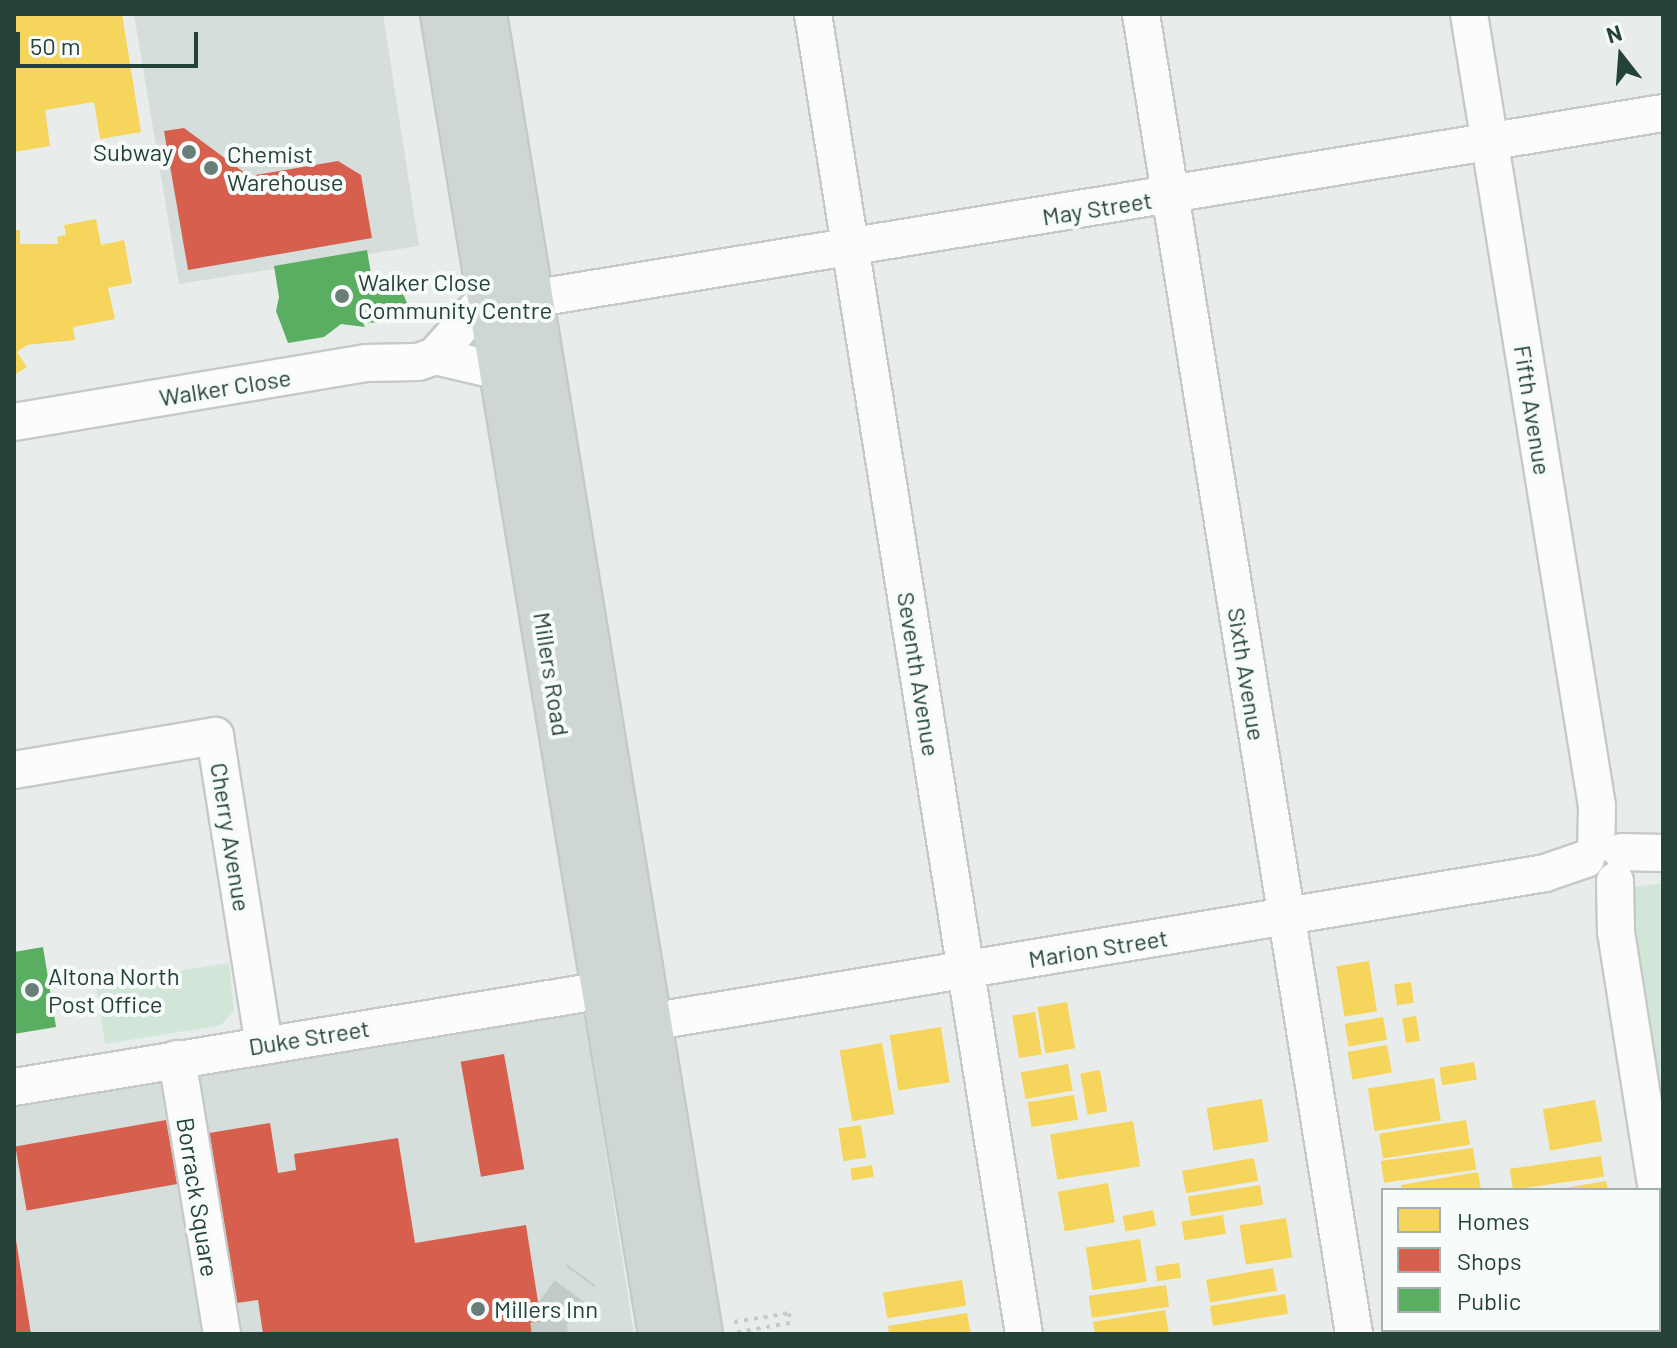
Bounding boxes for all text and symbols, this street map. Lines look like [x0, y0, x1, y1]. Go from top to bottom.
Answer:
scale bar [20, 16, 202, 66]
north arrow [1581, 16, 1661, 96]
text: N [1603, 18, 1625, 48]
text: 50 m [30, 31, 81, 60]
place label: Subway [93, 138, 173, 166]
place label: Chemist Warehouse [227, 140, 344, 196]
marker: Subway [180, 143, 198, 161]
marker: Chemist Warehouse [202, 159, 220, 177]
street label: May Street [1040, 185, 1154, 231]
place label: Walker Close Community Centre [358, 268, 552, 324]
marker: Walker Close Community Centre [333, 287, 351, 305]
street label: Fifth Avenue [1509, 343, 1557, 477]
street label: Walker Close [157, 362, 293, 412]
street label: Seventh Avenue [892, 590, 946, 758]
street label: Sixth Avenue [1222, 605, 1272, 743]
street label: Millers Road [528, 610, 576, 738]
street label: Cherry Avenue [205, 760, 257, 914]
street label: Marion Street [1026, 923, 1170, 973]
place label: Altona North Post Office [48, 962, 180, 1018]
marker: Altona North Post Office [23, 981, 41, 999]
street label: Duke Street [246, 1013, 372, 1061]
street label: Borrack Square [171, 1115, 225, 1279]
legend [1381, 1188, 1661, 1332]
text: Homes [1457, 1206, 1530, 1235]
text: Shops [1457, 1246, 1522, 1275]
text: Public [1457, 1286, 1521, 1315]
place label: Millers Inn [494, 1295, 598, 1323]
marker: Millers Inn [469, 1300, 487, 1318]

